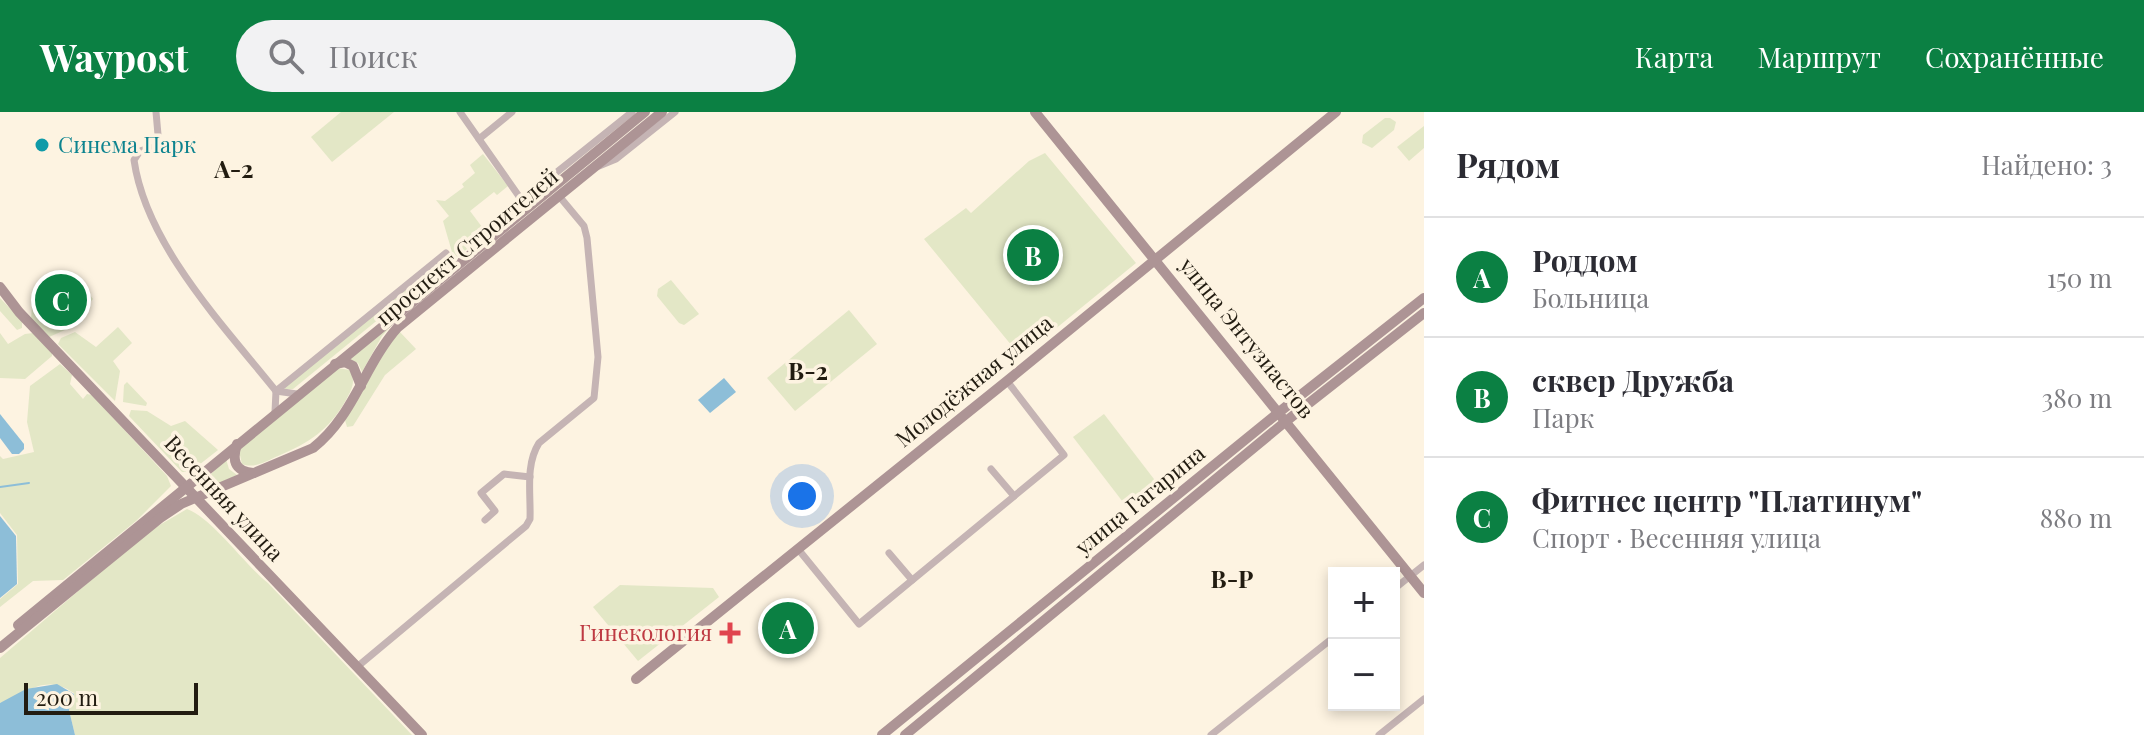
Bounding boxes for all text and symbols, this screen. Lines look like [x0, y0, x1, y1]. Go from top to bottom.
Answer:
search box [236, 20, 796, 92]
text: Waypost [40, 31, 188, 82]
icon: search [264, 34, 308, 78]
text: Поиск [328, 36, 418, 76]
text: Карта [1635, 38, 1713, 75]
text: Маршрут [1757, 38, 1881, 75]
text: Сохранённые [1925, 38, 2104, 75]
place label: Синема Парк [58, 129, 197, 159]
marker: Синема Парк [33, 136, 51, 154]
text: Рядом [1456, 141, 1560, 187]
text: Найдено: 3 [1981, 147, 2112, 182]
district label: А-2 [213, 152, 254, 184]
street label: проспект Строителей [369, 161, 564, 332]
pin: B [1007, 225, 1059, 285]
text: Роддом [1532, 240, 1638, 280]
street label: улица Энтузиастов [1173, 250, 1322, 424]
text: A [1473, 260, 1491, 295]
text: 150 m [2047, 260, 2112, 295]
pin: C [35, 270, 87, 330]
text: Больница [1532, 280, 1649, 315]
street label: Молодёжная улица [888, 307, 1058, 453]
district label: В-2 [788, 354, 828, 386]
text: сквер Дружба [1532, 360, 1734, 400]
text: B [1473, 380, 1491, 415]
text: 380 m [2042, 380, 2112, 415]
text: Парк [1532, 400, 1594, 435]
street label: Весенняя улица [158, 428, 291, 567]
street label: улица Гагарина [1067, 437, 1211, 562]
your location [782, 476, 822, 516]
text: Фитнес центр "Платинум" [1532, 480, 1922, 520]
text: C [1473, 500, 1491, 535]
text: 880 m [2040, 500, 2112, 535]
text: Спорт · Весенняя улица [1532, 520, 1821, 555]
district label: В-Р [1211, 562, 1253, 594]
map controls [1328, 567, 1400, 711]
button: + [1328, 567, 1400, 639]
pin: A [762, 598, 814, 658]
place label: Гинекология [579, 617, 712, 647]
marker: Гинекология [719, 622, 741, 644]
button: − [1328, 639, 1400, 711]
scale bar [24, 679, 198, 715]
text: 200 m [36, 682, 98, 712]

